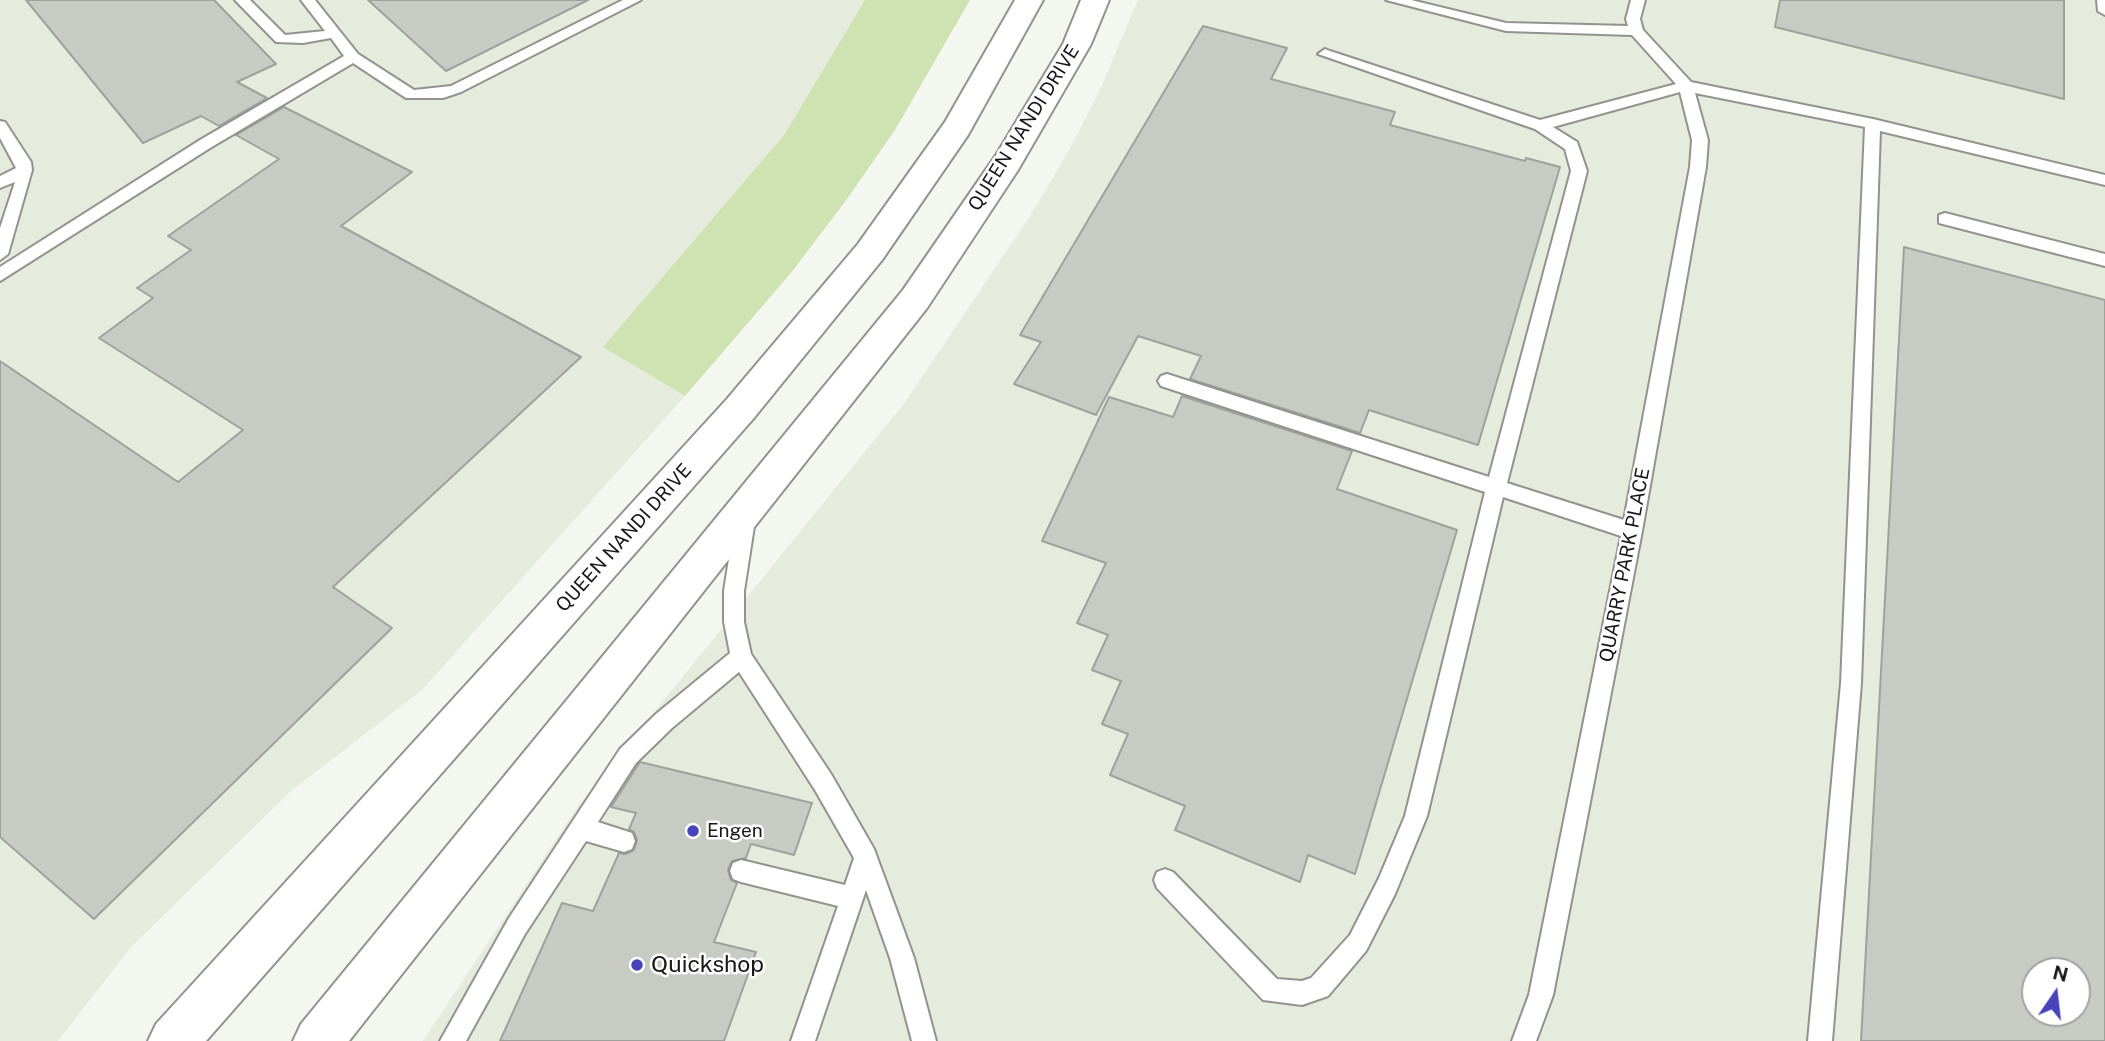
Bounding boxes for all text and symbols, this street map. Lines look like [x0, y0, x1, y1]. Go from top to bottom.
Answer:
street label: QUEEN NANDI DRIVE [964, 41, 1084, 215]
street label: QUEEN NANDI DRIVE [552, 459, 696, 617]
street label: QUARRY PARK PLACE [1595, 466, 1655, 664]
place label: Engen [707, 820, 763, 842]
marker: Engen [685, 823, 701, 839]
place label: Quickshop [651, 951, 764, 979]
marker: Quickshop [629, 957, 645, 973]
north arrow [2021, 957, 2091, 1027]
text: N [2051, 961, 2070, 986]

